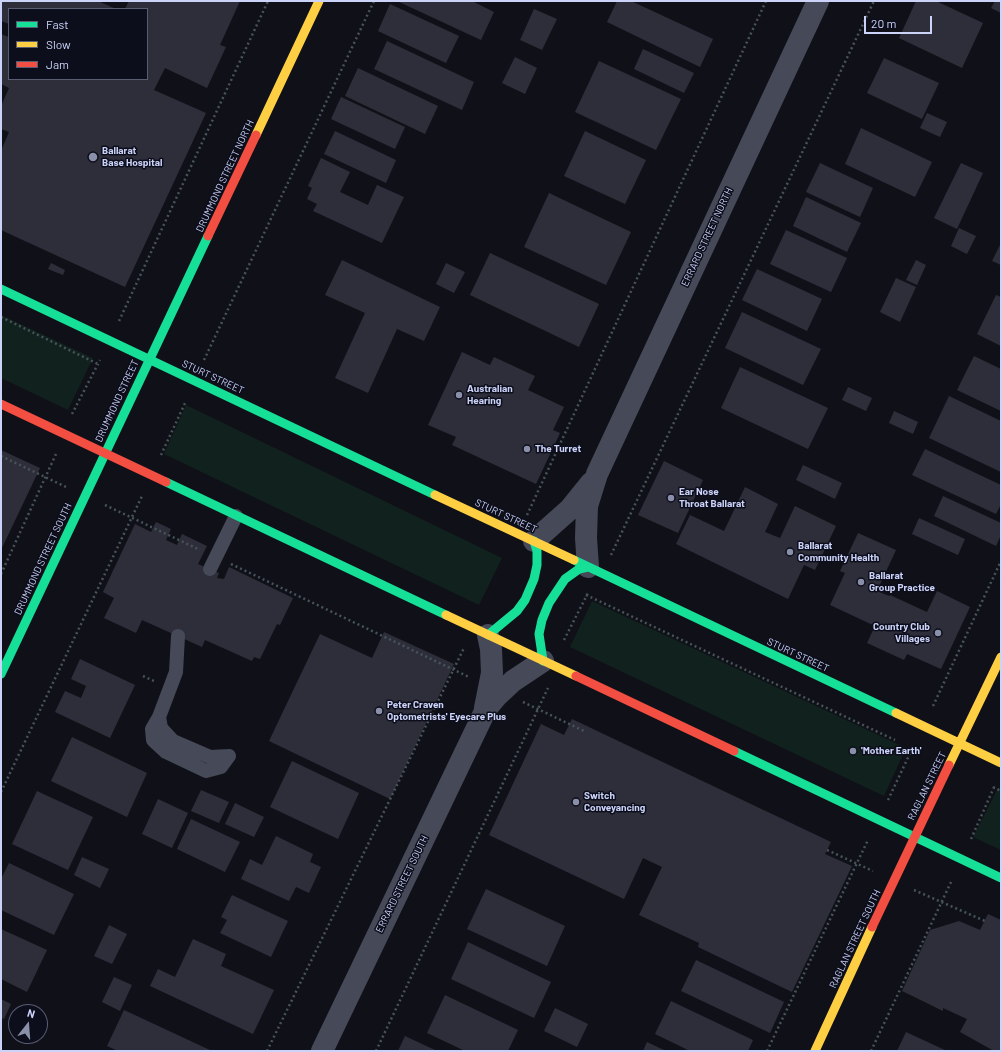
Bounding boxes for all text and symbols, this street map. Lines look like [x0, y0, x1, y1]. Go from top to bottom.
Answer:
legend [8, 8, 148, 80]
scale bar [866, 8, 934, 34]
text: 20 m [871, 16, 897, 30]
text: Fast [46, 17, 69, 31]
text: Slow [46, 37, 71, 51]
text: Jam [46, 57, 69, 71]
street label: DRUMMOND STREET NORTH [194, 118, 256, 234]
place label: Ballarat Base Hospital [102, 145, 163, 168]
marker: Ballarat Base Hospital [87, 151, 99, 163]
street label: ERRARD STREET NORTH [679, 186, 735, 288]
street label: STURT STREET [180, 357, 246, 397]
street label: DRUMMOND STREET [93, 358, 141, 444]
place label: Australian Hearing [467, 383, 513, 406]
marker: Australian Hearing [454, 390, 464, 400]
place label: The Turret [535, 443, 581, 455]
marker: The Turret [522, 444, 532, 454]
place label: Ear Nose Throat Ballarat [679, 486, 745, 510]
marker: Ear Nose Throat Ballarat [666, 493, 676, 503]
street label: STURT STREET [473, 496, 539, 536]
street label: DRUMMOND STREET SOUTH [12, 501, 74, 617]
place label: Ballarat Community Health [798, 540, 879, 564]
marker: Ballarat Community Health [785, 547, 795, 557]
place label: Ballarat Group Practice [869, 570, 935, 594]
marker: Ballarat Group Practice [856, 577, 866, 587]
place label: Country Club Villages [873, 621, 930, 644]
marker: Country Club Villages [933, 628, 943, 638]
street label: STURT STREET [765, 635, 831, 675]
place label: Peter Craven Optometrists' Eyecare Plus [387, 699, 506, 722]
marker: Peter Craven Optometrists' Eyecare Plus [374, 706, 384, 716]
place label: 'Mother Earth' [861, 745, 921, 757]
marker: 'Mother Earth' [848, 746, 858, 756]
street label: RAGLAN STREET [905, 750, 949, 822]
place label: Switch Conveyancing [584, 790, 645, 814]
marker: Switch Conveyancing [571, 797, 581, 807]
street label: ERRARD STREET SOUTH [373, 833, 431, 935]
street label: RAGLAN STREET SOUTH [827, 888, 883, 990]
north arrow [8, 1004, 48, 1044]
text: N [26, 1006, 37, 1020]

